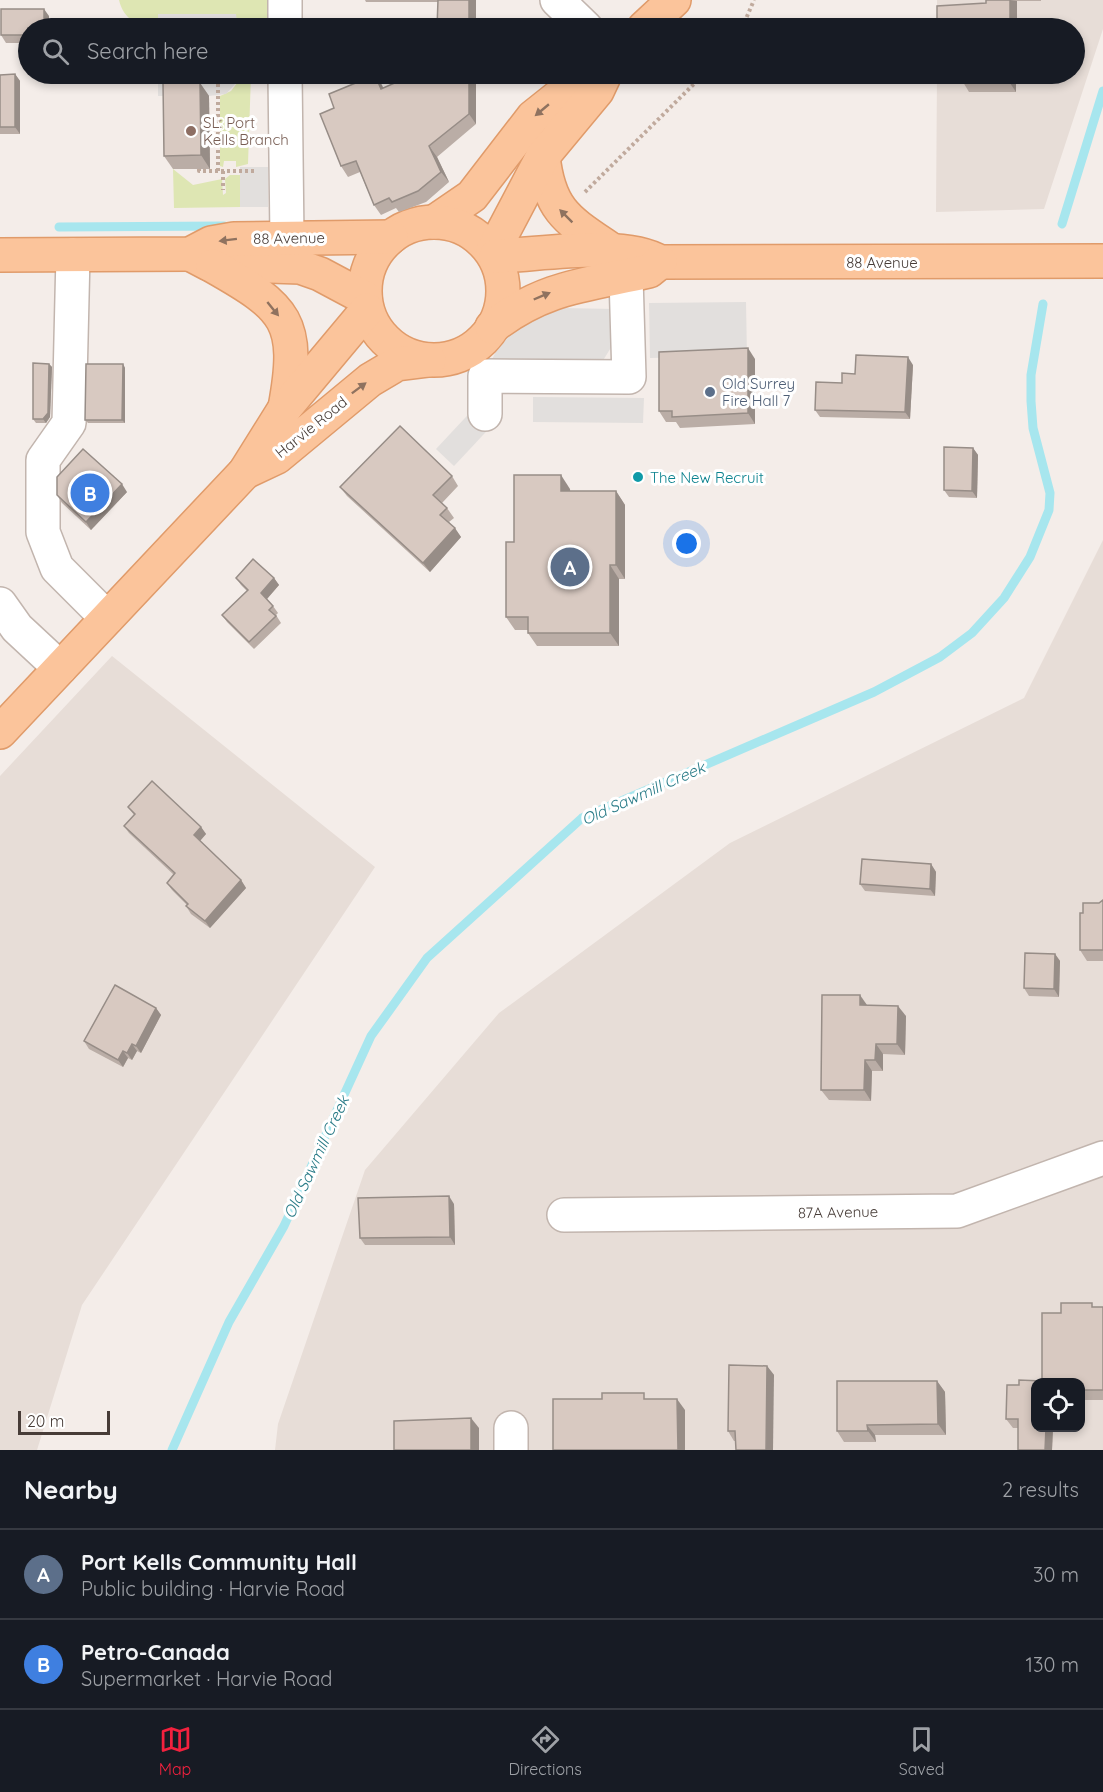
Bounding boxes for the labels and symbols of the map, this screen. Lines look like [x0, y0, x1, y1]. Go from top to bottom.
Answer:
one-way arrow [534, 103, 550, 116]
place label: SL: Port Kells Branch [203, 113, 289, 149]
marker: SL: Port Kells Branch [184, 124, 198, 138]
one-way arrow [559, 209, 574, 223]
street label: 88 Avenue [253, 228, 325, 248]
one-way arrow [218, 236, 237, 245]
street label: 88 Avenue [846, 253, 918, 272]
one-way arrow [533, 291, 551, 301]
one-way arrow [267, 301, 280, 317]
place label: Old Surrey Fire Hall 7 [722, 374, 795, 410]
one-way arrow [352, 383, 367, 395]
marker: Old Surrey Fire Hall 7 [703, 385, 717, 399]
street label: Harvie Road [271, 392, 351, 462]
place label: The New Recruit [650, 468, 764, 487]
pin: B [70, 470, 110, 516]
marker: The New Recruit [631, 470, 645, 484]
your location [672, 529, 701, 558]
pin: A [550, 544, 590, 590]
water label: Old Sawmill Creek [578, 756, 709, 829]
water label: Old Sawmill Creek [279, 1091, 354, 1222]
street label: 87A Avenue [798, 1202, 878, 1222]
scale bar [18, 1408, 110, 1436]

